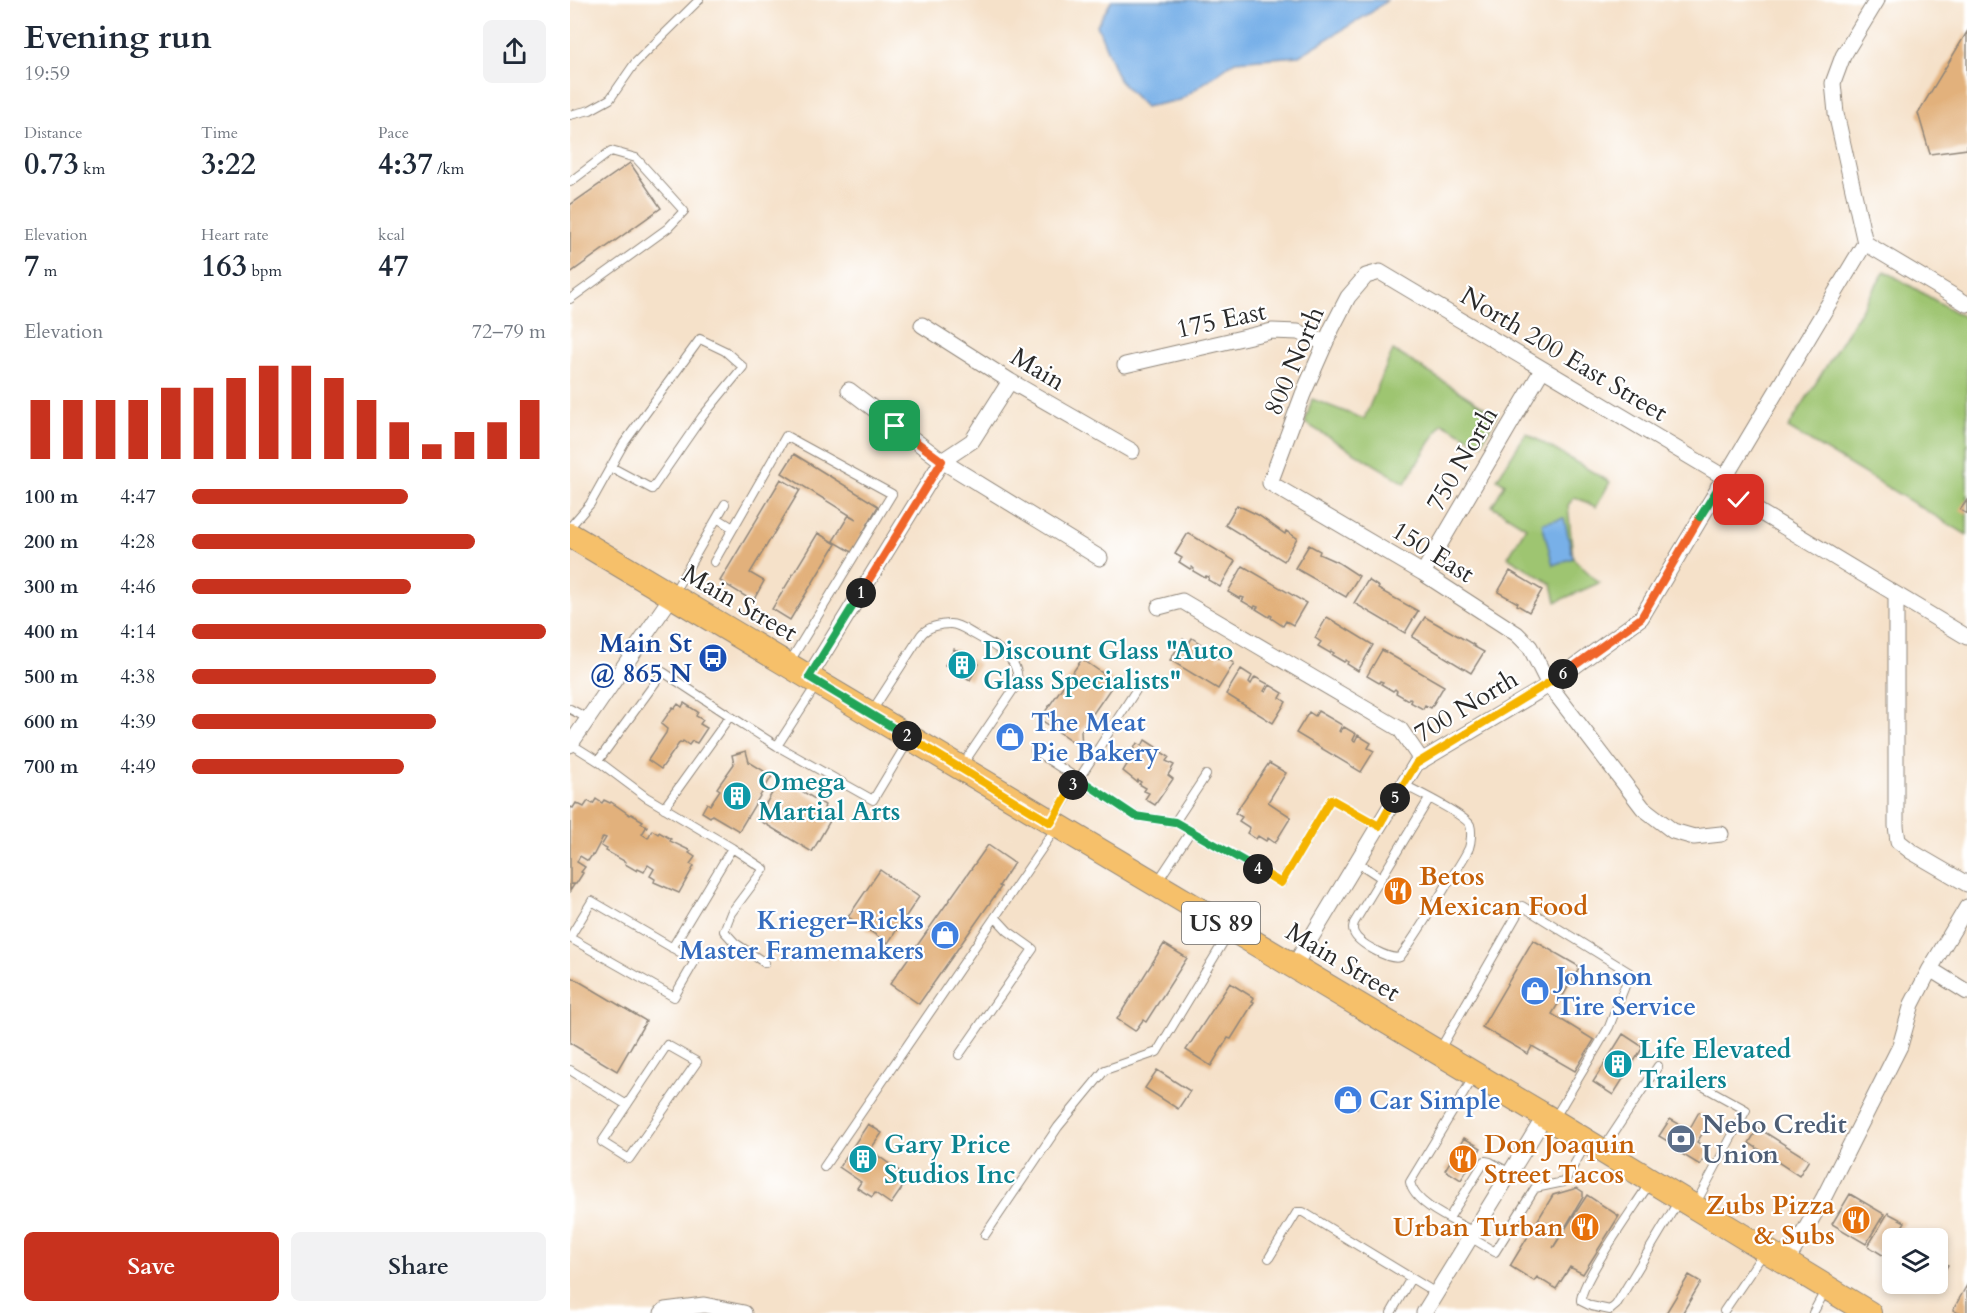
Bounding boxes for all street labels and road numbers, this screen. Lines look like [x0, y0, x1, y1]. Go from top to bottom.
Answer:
street label: North 200 East Street [1454, 278, 1674, 430]
street label: 175 East [1173, 293, 1269, 347]
street label: 800 North [1255, 301, 1333, 421]
street label: Main [1004, 339, 1072, 399]
street label: 750 North [1418, 400, 1506, 518]
street label: 150 East [1385, 513, 1481, 591]
street label: Main Street [676, 556, 804, 650]
street label: 700 North [1408, 661, 1524, 751]
road number: US 89 [1182, 902, 1260, 944]
street label: Main Street [1279, 914, 1407, 1010]

